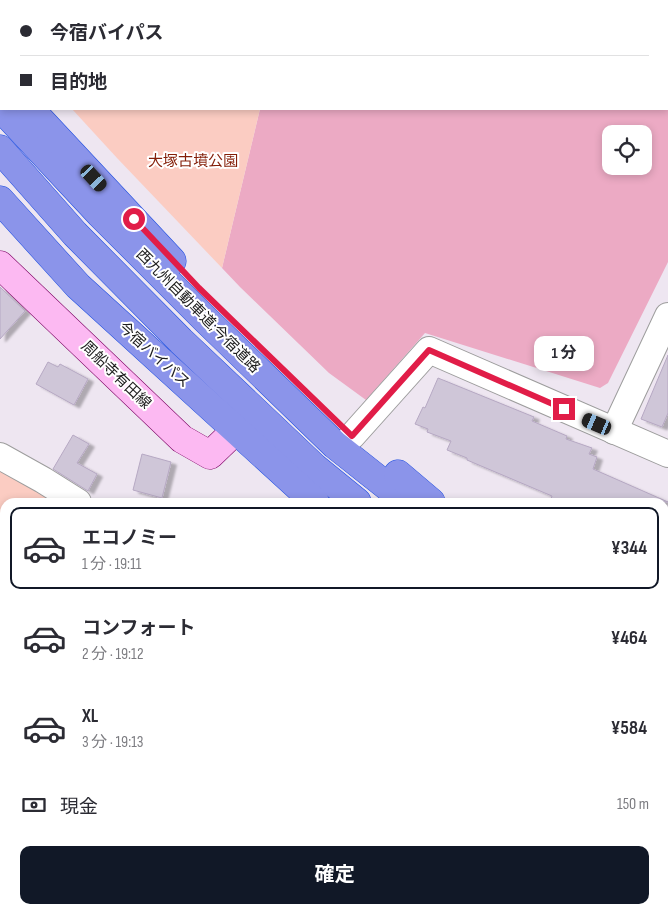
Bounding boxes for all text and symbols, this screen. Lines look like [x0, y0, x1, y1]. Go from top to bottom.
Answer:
text: 今宿バイパス [50, 22, 164, 45]
text: 目的地 [50, 71, 107, 94]
map controls [602, 125, 652, 175]
button: locate [602, 125, 652, 175]
park label: 大塚古墳公園 [148, 152, 238, 171]
car [78, 162, 109, 194]
route start [123, 208, 145, 230]
street label: 西九州自動車道;今宿道路 [132, 245, 264, 377]
street label: 今宿バイパス [114, 318, 194, 392]
callout: 1 分 [534, 336, 594, 372]
street label: 周船寺有田線 [77, 337, 155, 413]
text: 1 分 [552, 344, 576, 363]
route end [553, 398, 575, 420]
car [580, 411, 613, 437]
icon: car [22, 526, 67, 571]
text: エコノミー [82, 527, 177, 550]
text: ¥344 [611, 537, 647, 560]
text: 1 分 · 19:11 [82, 555, 141, 574]
icon: car [22, 616, 67, 661]
text: コンフォート [82, 617, 195, 640]
text: ¥464 [611, 627, 647, 650]
text: 2 分 · 19:12 [82, 645, 144, 664]
text: XL [82, 705, 98, 728]
icon: car [22, 706, 67, 751]
text: ¥584 [611, 717, 647, 740]
text: 3 分 · 19:13 [82, 733, 144, 752]
icon: cash [20, 791, 48, 819]
text: 150 m [617, 795, 649, 814]
text: 現金 [60, 796, 98, 819]
button: 確定 [20, 846, 649, 904]

